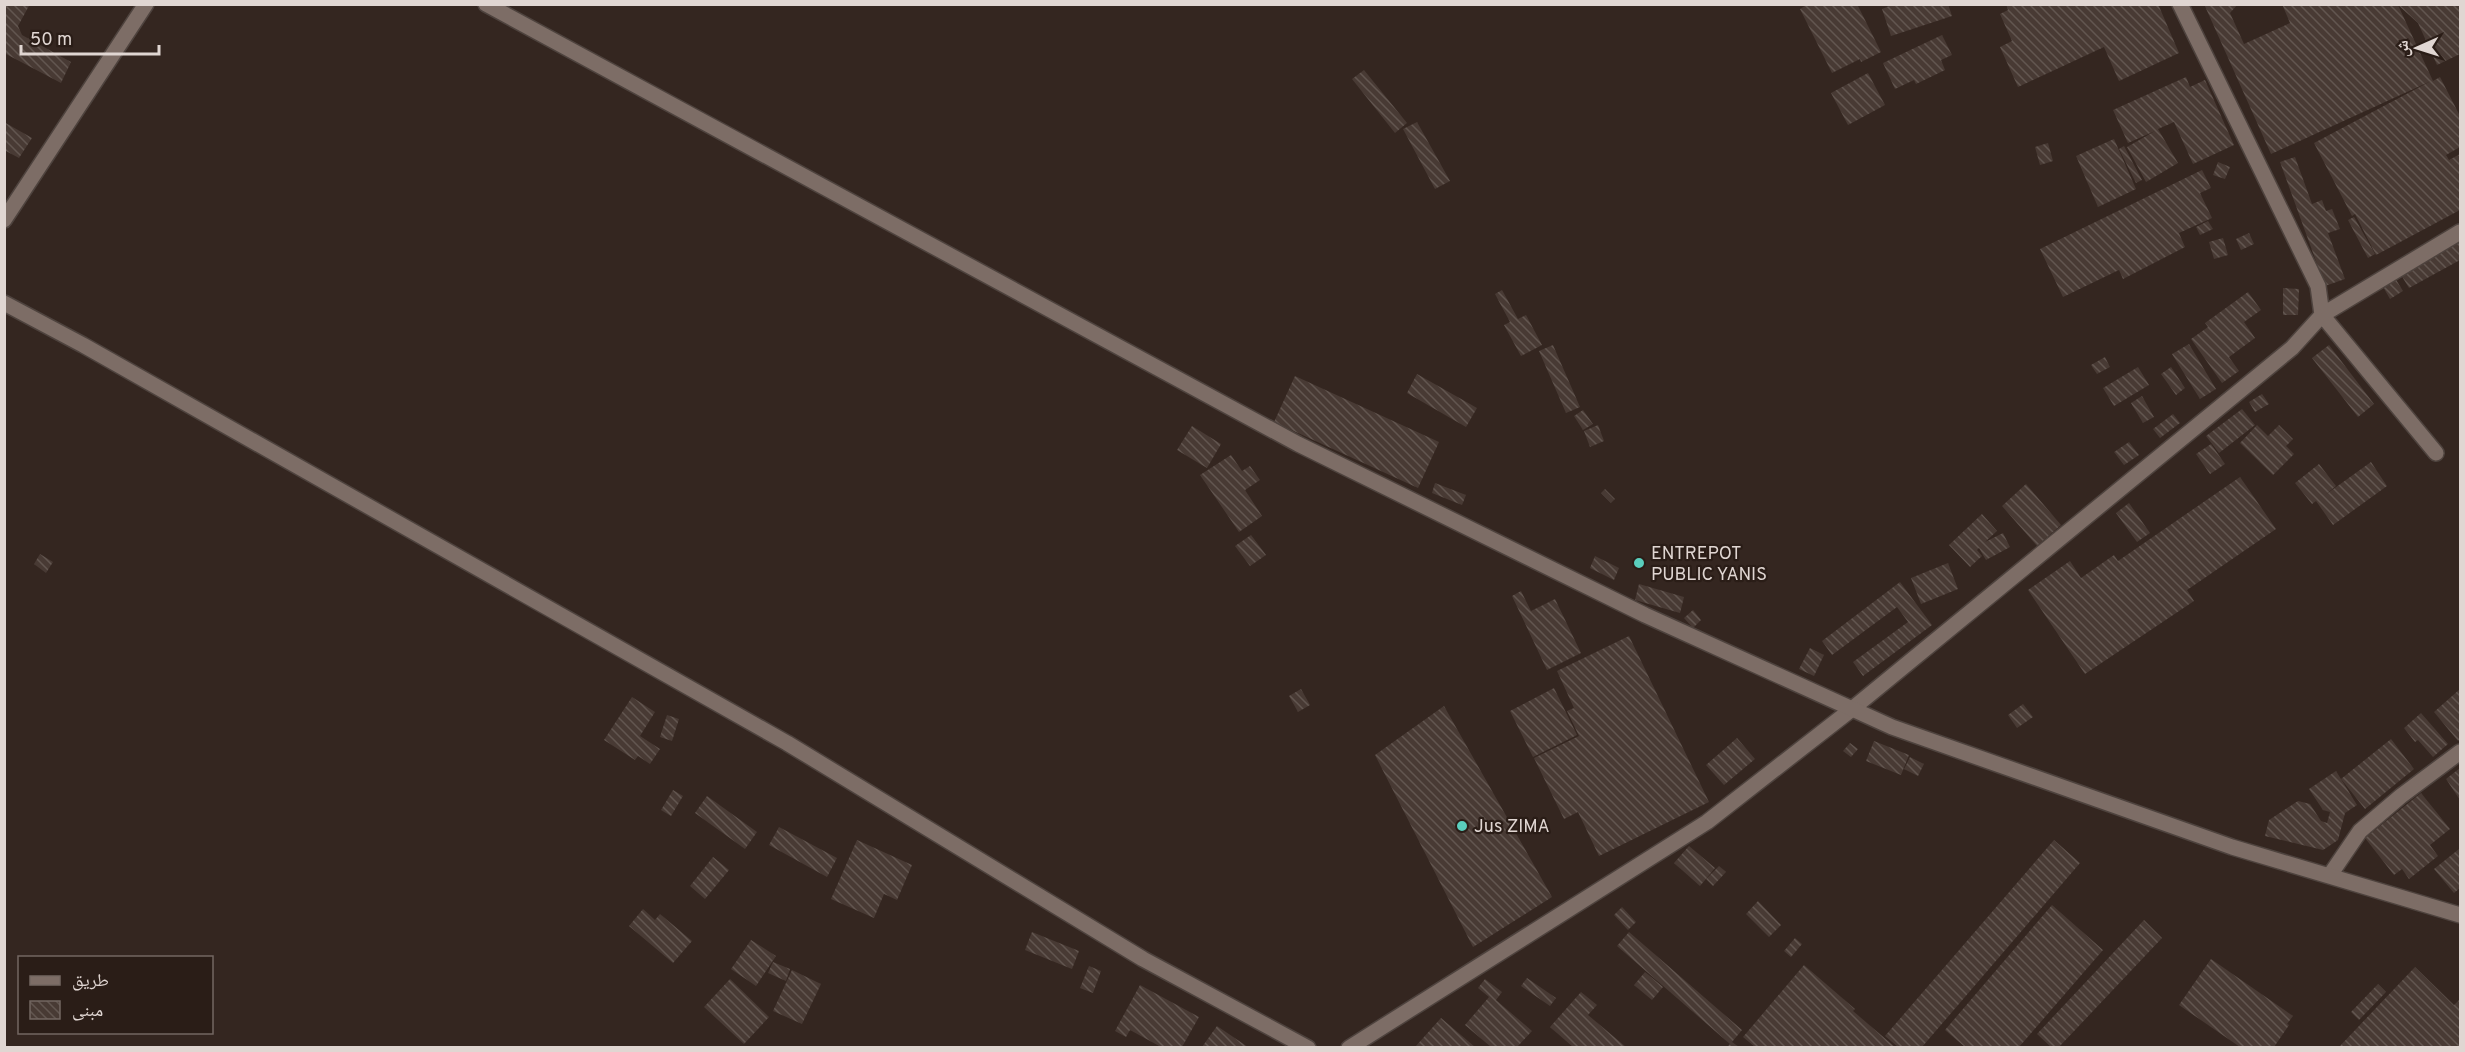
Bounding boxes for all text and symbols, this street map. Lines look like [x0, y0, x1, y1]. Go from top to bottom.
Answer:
scale bar [21, 18, 159, 56]
north arrow [2387, 18, 2447, 78]
text: 50 m [30, 29, 72, 52]
text: ش [2394, 40, 2414, 58]
place label: ENTREPOT PUBLIC YANIS [1651, 543, 1767, 587]
marker: ENTREPOT PUBLIC YANIS [1632, 556, 1646, 570]
place label: Jus ZIMA [1474, 816, 1550, 839]
marker: Jus ZIMA [1455, 819, 1469, 833]
legend [18, 956, 213, 1034]
text: طريق [72, 970, 109, 993]
text: مبنى [72, 1000, 103, 1023]

